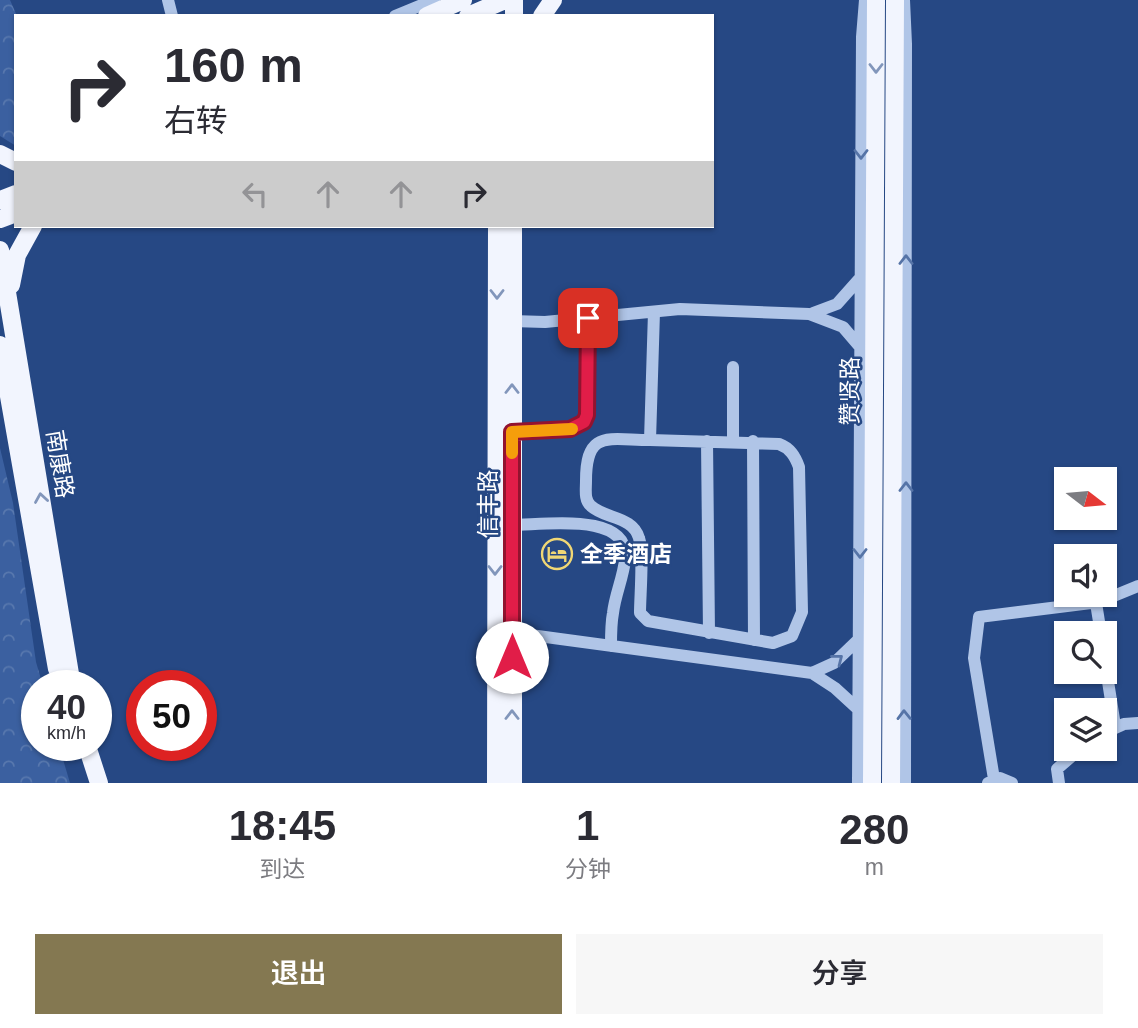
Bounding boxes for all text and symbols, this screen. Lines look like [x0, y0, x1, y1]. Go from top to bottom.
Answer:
text: 160 m [164, 38, 303, 92]
icon: right [49, 42, 140, 133]
one-way arrow [868, 63, 884, 74]
text: 右转 [164, 103, 228, 139]
one-way arrow [853, 150, 869, 160]
icon: left [236, 175, 274, 213]
icon: ahead [309, 175, 347, 213]
icon: ahead [382, 175, 420, 213]
icon: right [455, 175, 493, 213]
one-way arrow [898, 254, 914, 265]
pin [558, 288, 618, 348]
one-way arrow [489, 289, 505, 300]
icon: arrive [569, 299, 607, 337]
street label: 赞贤路 [837, 357, 863, 426]
one-way arrow [504, 384, 520, 394]
street label: 南康路 [42, 428, 78, 500]
north arrow [1054, 467, 1116, 530]
map controls [1054, 467, 1117, 761]
street label: 信丰路 [475, 470, 501, 539]
one-way arrow [898, 482, 913, 493]
one-way arrow [34, 492, 49, 504]
hotel icon: 全季酒店 [540, 537, 574, 571]
place label: 全季酒店 [580, 541, 672, 567]
button: sound [1054, 544, 1117, 607]
one-way arrow [852, 549, 868, 559]
one-way arrow [487, 566, 503, 576]
position arrow [475, 620, 549, 694]
button: search [1054, 621, 1117, 684]
one-way arrow [830, 655, 842, 668]
speed limit sign: 50 [126, 670, 217, 761]
text: 40 [47, 687, 86, 726]
button: layers [1054, 698, 1117, 761]
one-way arrow [504, 709, 520, 720]
one-way arrow [896, 709, 912, 720]
text: km/h [47, 723, 86, 743]
text: 18:45 [229, 802, 336, 849]
text: 1 [576, 802, 599, 849]
text: 280 [839, 806, 909, 853]
text: m [865, 854, 884, 880]
text: 到达 [259, 856, 305, 882]
text: 分钟 [565, 856, 611, 882]
button: 退出 [35, 934, 562, 1014]
button: 分享 [576, 934, 1103, 1014]

